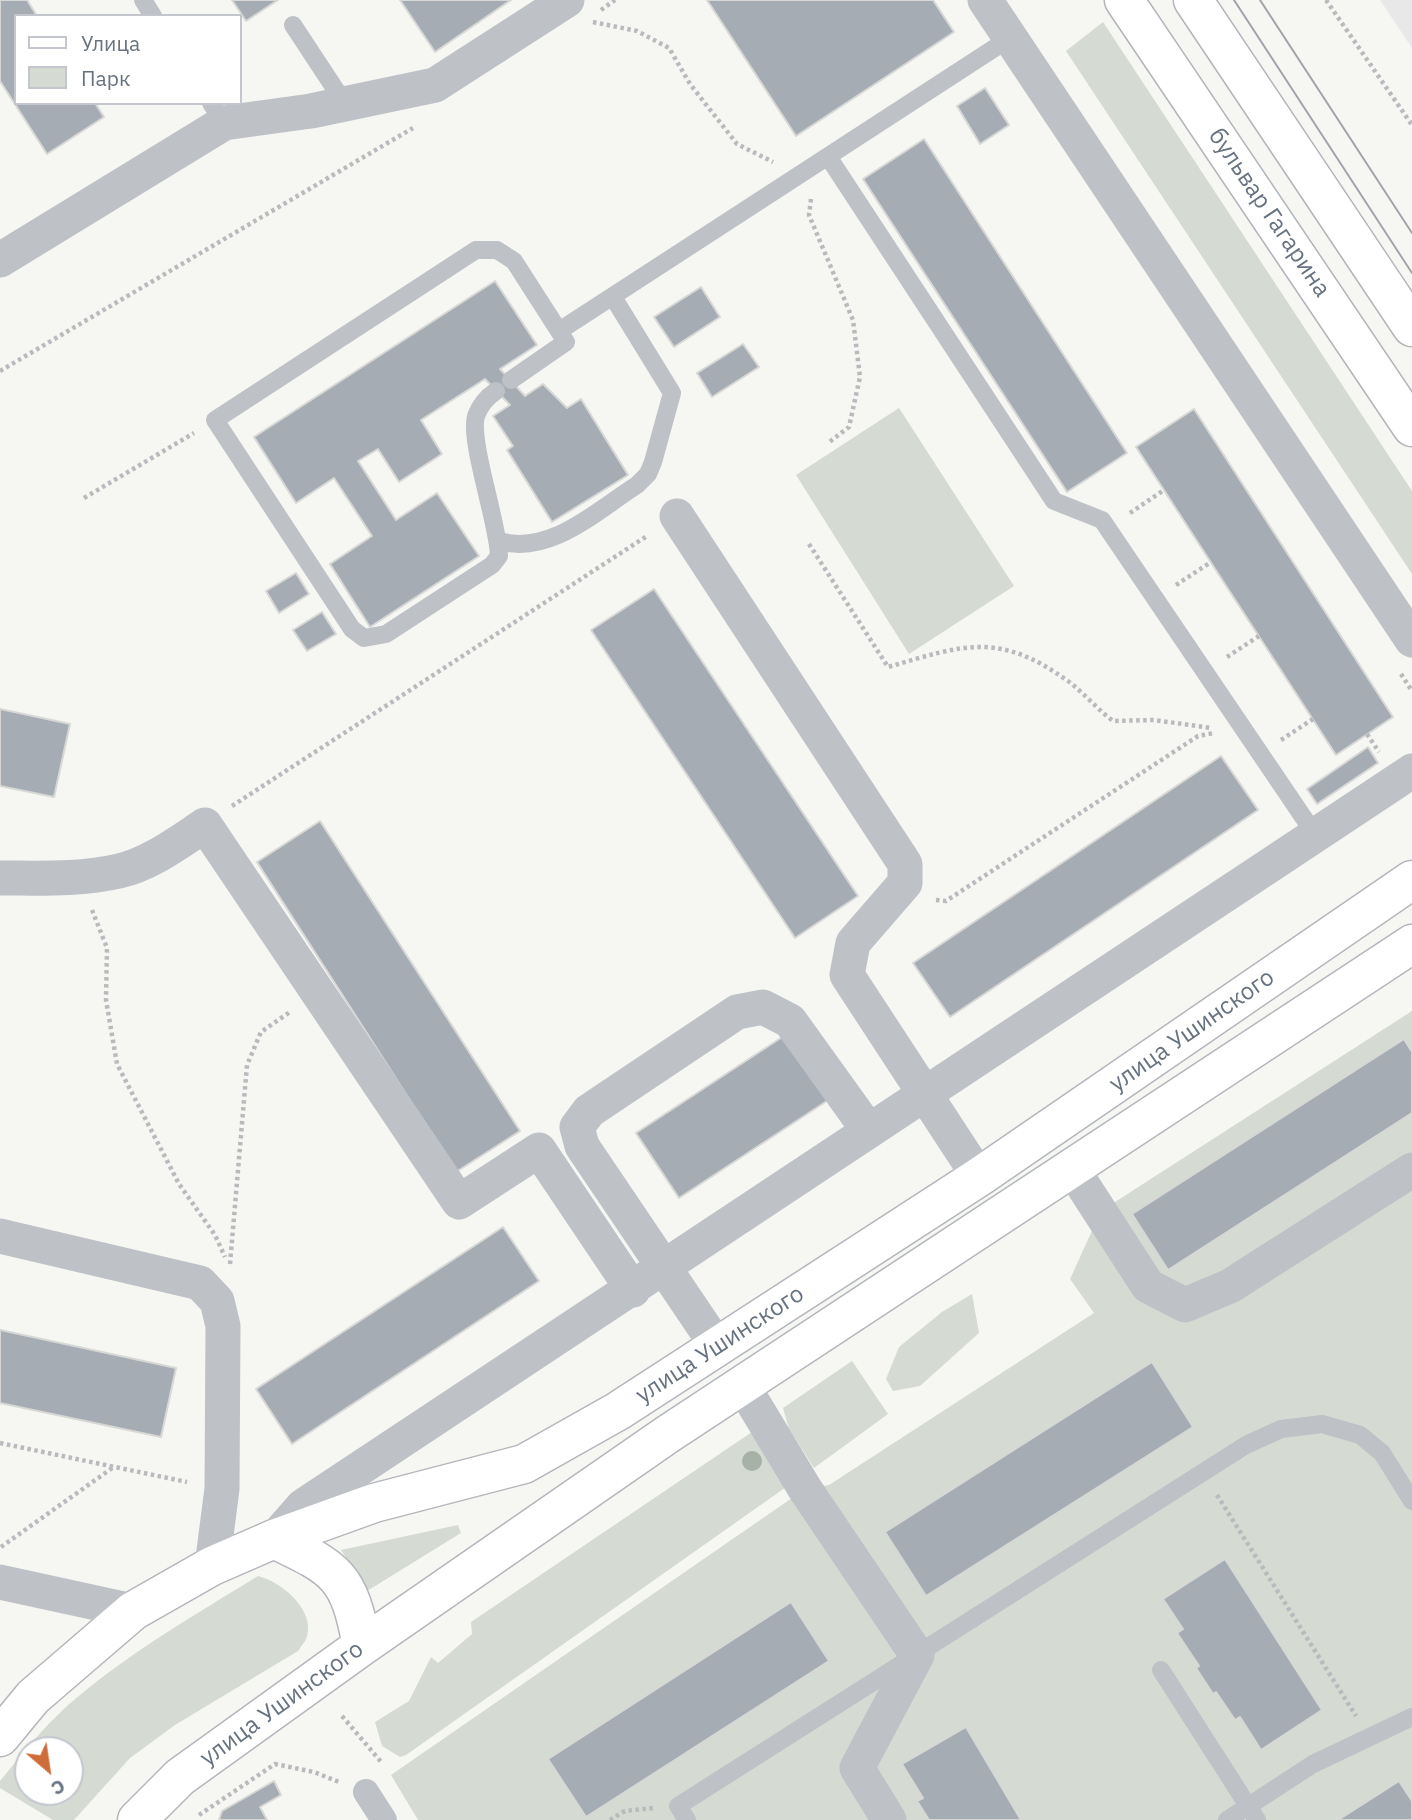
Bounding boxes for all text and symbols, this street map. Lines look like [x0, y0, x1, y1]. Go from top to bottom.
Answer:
legend [14, 14, 242, 105]
text: Улица [81, 29, 140, 57]
text: Парк [81, 64, 131, 92]
street label: бульвар Гагарина [1202, 123, 1336, 303]
street label: улица Ушинского [1104, 963, 1280, 1099]
street label: улица Ушинского [631, 1280, 809, 1410]
street label: улица Ушинского [195, 1635, 369, 1773]
north arrow [14, 1736, 84, 1806]
text: С [47, 1774, 69, 1801]

